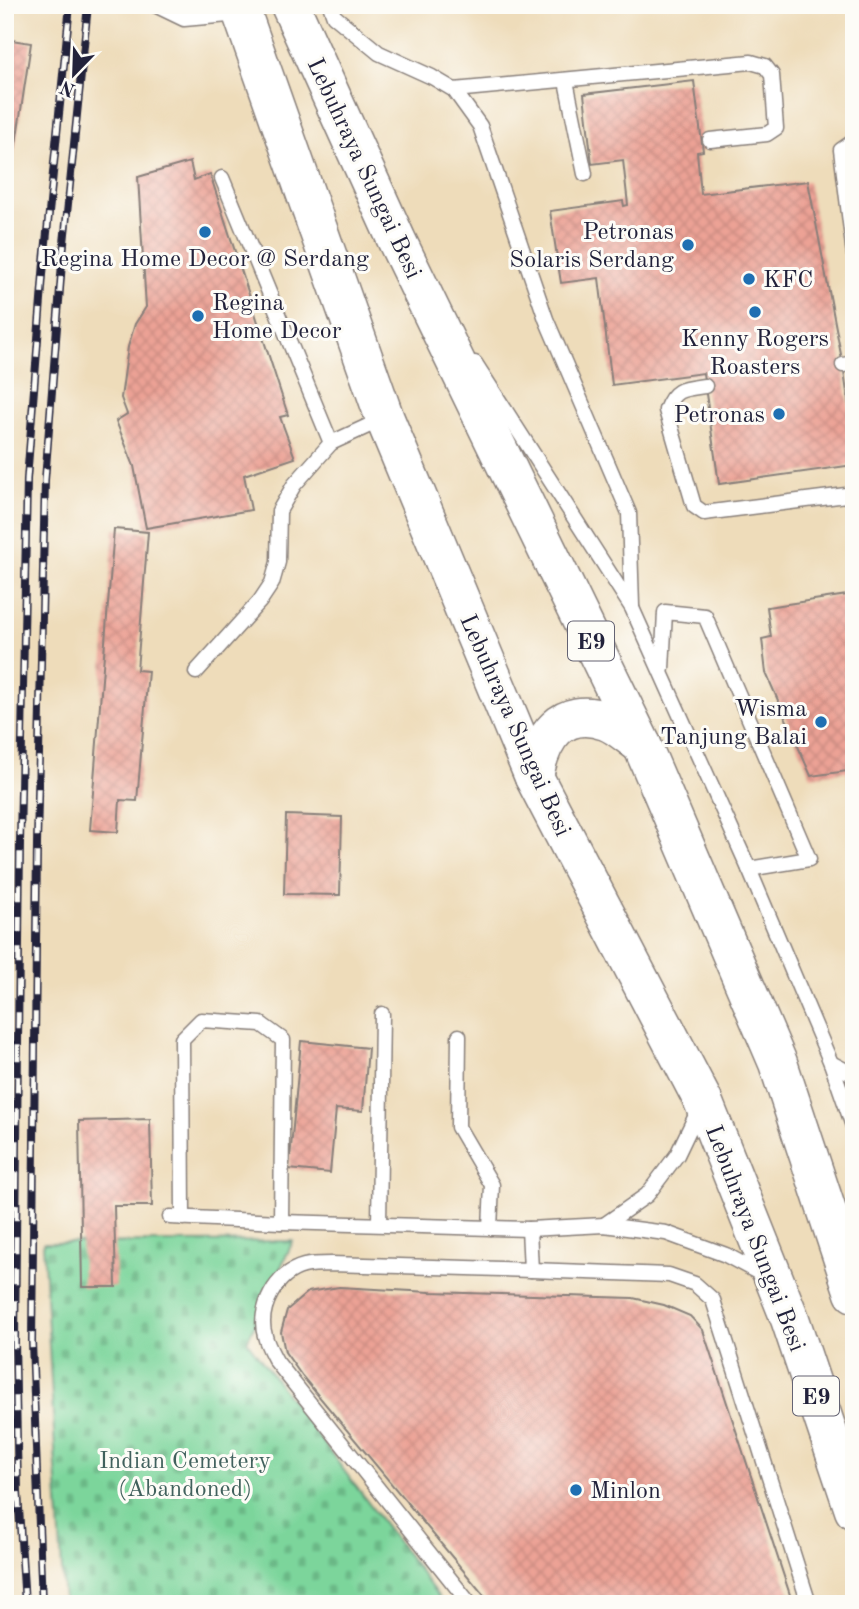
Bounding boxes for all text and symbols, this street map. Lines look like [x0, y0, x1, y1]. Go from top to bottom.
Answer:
north arrow [38, 38, 108, 108]
street label: Lebuhraya Sungai Besi [302, 55, 425, 283]
text: N [58, 76, 79, 99]
place label: Petronas Solaris Serdang [509, 221, 674, 273]
marker: Regina Home Decor @ Serdang [197, 224, 213, 240]
marker: Petronas Solaris Serdang [680, 237, 696, 253]
place label: Regina Home Decor @ Serdang [41, 248, 369, 272]
place label: KFC [763, 269, 813, 293]
marker: KFC [741, 271, 757, 287]
place label: Regina Home Decor [212, 292, 342, 344]
marker: Kenny Rogers Roasters [747, 304, 763, 320]
marker: Regina Home Decor [190, 308, 206, 324]
place label: Kenny Rogers Roasters [681, 328, 829, 380]
place label: Petronas [674, 404, 765, 428]
marker: Petronas [771, 406, 787, 422]
street label: Lebuhraya Sungai Besi [454, 611, 574, 840]
road number: E9 [568, 622, 614, 660]
place label: Wisma Tanjung Balai [660, 698, 807, 750]
marker: Wisma Tanjung Balai [813, 714, 829, 730]
street label: Lebuhraya Sungai Besi [700, 1122, 808, 1355]
road number: E9 [793, 1376, 839, 1415]
park label: Indian Cemetery (Abandoned) [99, 1450, 271, 1502]
place label: Minlon [590, 1480, 661, 1504]
marker: Minlon [568, 1482, 584, 1498]

